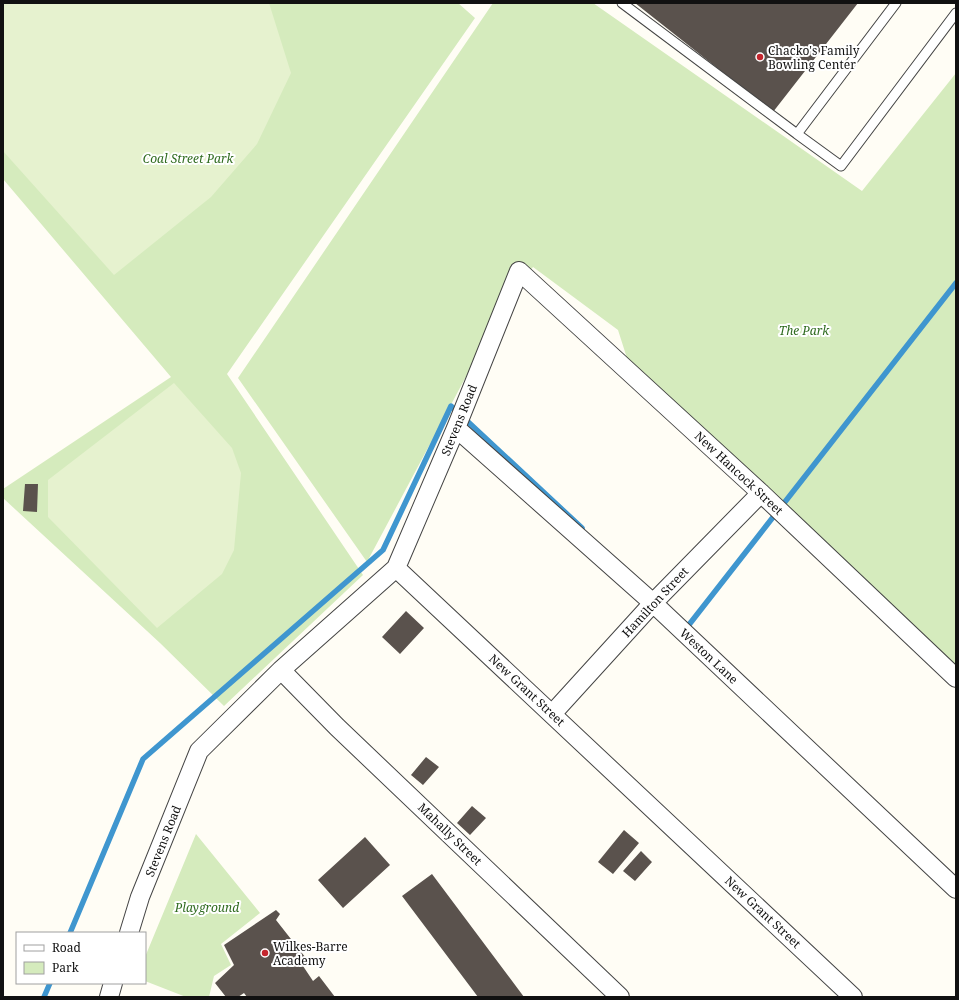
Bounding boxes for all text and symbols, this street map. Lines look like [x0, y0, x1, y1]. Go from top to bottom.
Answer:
place label: Chacko's Family Bowling Center [768, 42, 860, 73]
marker: Chacko's Family Bowling Center [755, 52, 765, 62]
park label: Coal Street Park [143, 150, 234, 167]
park label: The Park [779, 322, 830, 339]
street label: Stevens Road [437, 381, 481, 458]
street label: New Hancock Street [691, 427, 787, 519]
street label: Hamilton Street [618, 563, 692, 641]
street label: Weston Lane [676, 625, 742, 687]
street label: New Grant Street [485, 650, 569, 730]
street label: Mahally Street [414, 799, 486, 869]
street label: Stevens Road [141, 802, 185, 879]
street label: New Grant Street [721, 872, 805, 952]
park label: Playground [174, 899, 239, 916]
legend [16, 932, 146, 984]
place label: Wilkes-Barre Academy [273, 938, 348, 969]
text: Road [52, 939, 82, 956]
marker: Wilkes-Barre Academy [260, 948, 270, 958]
text: Park [52, 959, 80, 976]

